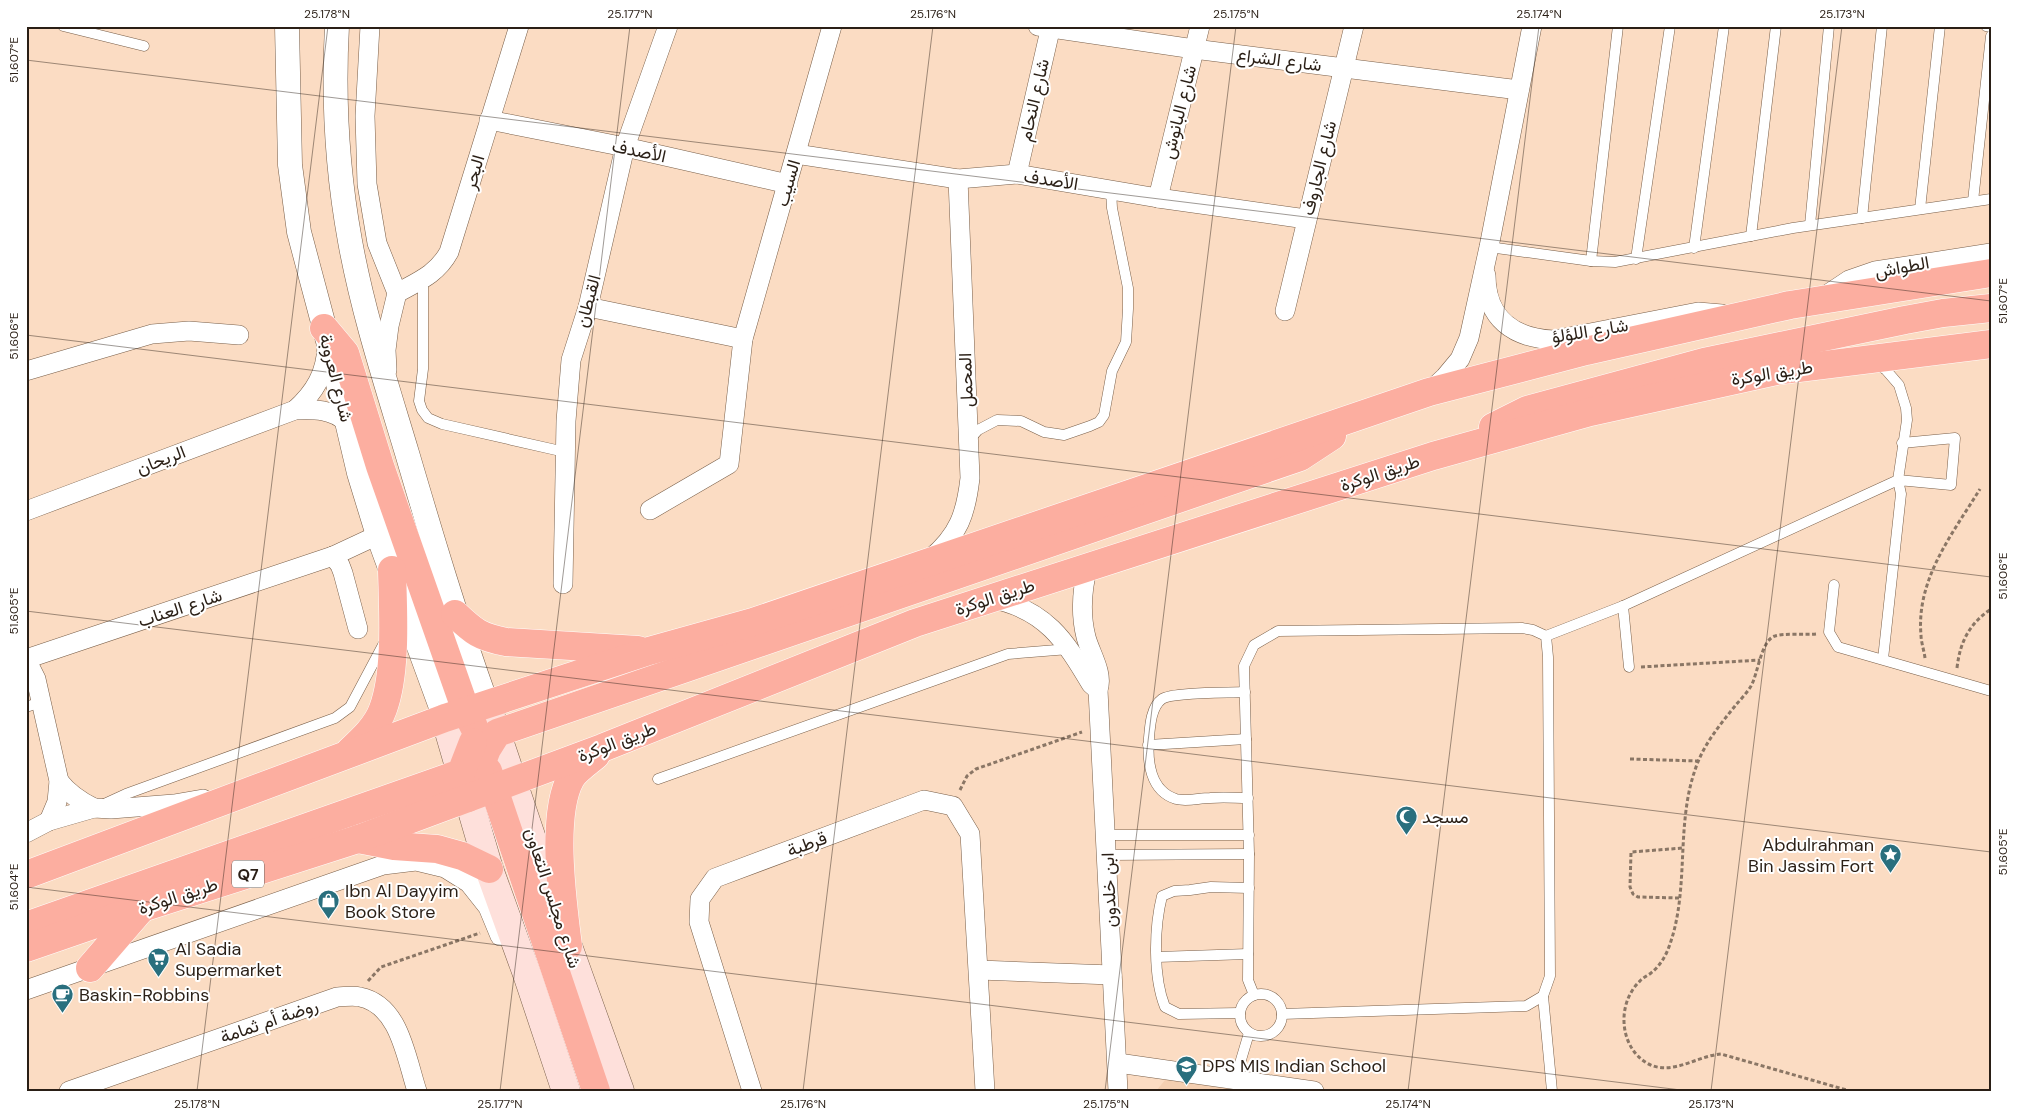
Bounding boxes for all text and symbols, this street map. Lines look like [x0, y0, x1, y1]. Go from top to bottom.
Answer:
text: 25.178°N [304, 6, 350, 22]
text: 25.177°N [607, 6, 653, 22]
text: 25.176°N [910, 6, 956, 22]
text: 25.175°N [1213, 6, 1259, 22]
text: 25.174°N [1516, 6, 1562, 22]
text: 25.173°N [1819, 6, 1865, 22]
text: 51.607°E [6, 37, 22, 83]
street label: شارع الشراع [1235, 43, 1323, 77]
street label: شارع النحام [1013, 56, 1055, 144]
street label: شارع البانوش [1156, 63, 1202, 161]
street label: شارع الجاروف [1296, 118, 1342, 218]
street label: الأصدف [610, 134, 668, 168]
street label: البحر [457, 152, 490, 193]
street label: السيب [770, 157, 806, 209]
street label: الأصدف [1022, 164, 1080, 196]
street label: الطواش [1873, 250, 1931, 284]
street label: القبطان [569, 272, 607, 330]
text: 51.607°E [1995, 278, 2011, 324]
text: 51.606°E [6, 312, 22, 360]
street label: شارع اللؤلؤ [1550, 313, 1630, 349]
street label: شارع العروبة [313, 331, 359, 425]
street label: المحمل [953, 352, 979, 408]
street label: طريق الوكرة [1730, 355, 1814, 391]
street label: الريحان [133, 440, 189, 480]
street label: طريق الوكرة [1337, 449, 1423, 497]
text: 51.606°E [1995, 552, 2011, 600]
street label: طريق الوكرة [952, 573, 1038, 621]
street label: شارع العناب [135, 583, 225, 633]
text: 51.605°E [6, 587, 22, 635]
street label: طريق الوكرة [574, 716, 660, 768]
mosque icon: مسجد [1394, 805, 1418, 836]
place label: مسجد [1422, 805, 1469, 829]
street label: شارع مجلس التعاون [519, 825, 587, 971]
street label: قرطبة [784, 826, 830, 862]
text: 51.605°E [1995, 828, 2011, 876]
place label: Abdulrahman Bin Jassim Fort [1748, 833, 1874, 878]
place icon: Abdulrahman Bin Jassim Fort [1878, 843, 1902, 874]
street label: ابن خلدون [1096, 852, 1122, 928]
road number: Q7 [232, 861, 264, 888]
text: 51.604°E [6, 863, 22, 911]
street label: طريق الوكرة [135, 872, 221, 920]
place label: Ibn Al Dayyim Book Store [345, 879, 459, 924]
shop icon: Ibn Al Dayyim Book Store [317, 889, 341, 920]
place label: Al Sadia Supermarket [175, 937, 282, 982]
supermarket icon: Al Sadia Supermarket [147, 947, 171, 978]
cafe icon: Baskin-Robbins [51, 983, 75, 1014]
place label: Baskin-Robbins [79, 983, 209, 1007]
street label: روضة أم ثمامة [217, 993, 321, 1049]
school or university icon: DPS MIS Indian School [1174, 1054, 1198, 1085]
place label: DPS MIS Indian School [1202, 1054, 1386, 1078]
text: 25.178°N [174, 1096, 220, 1112]
text: 25.177°N [477, 1096, 523, 1112]
text: 25.176°N [780, 1096, 826, 1112]
text: 25.175°N [1083, 1096, 1129, 1112]
text: 25.174°N [1385, 1096, 1431, 1112]
text: 25.173°N [1688, 1096, 1734, 1112]

